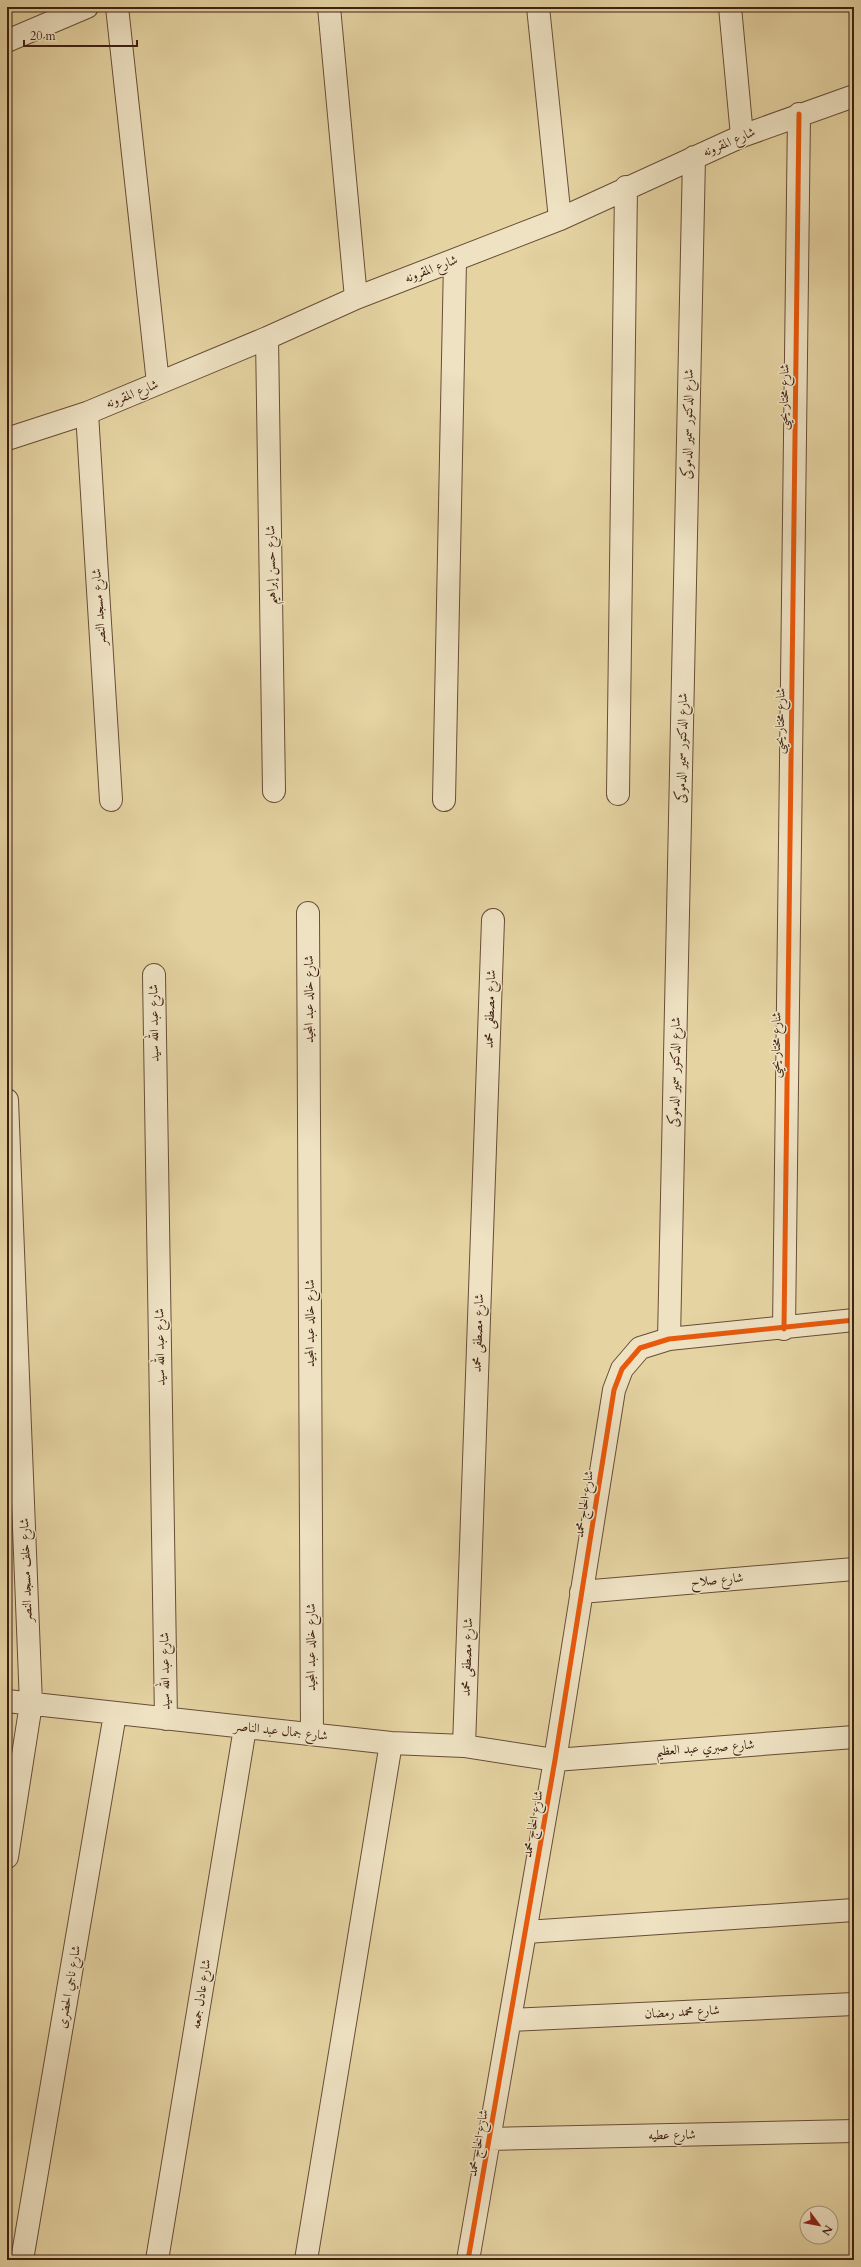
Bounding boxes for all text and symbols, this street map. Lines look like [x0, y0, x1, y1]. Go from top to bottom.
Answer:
scale bar [24, 22, 137, 48]
text: 20 m [30, 28, 57, 44]
street label: شارع المقرونه [700, 123, 759, 163]
street label: شارع المقرونه [402, 251, 461, 289]
street label: شارع مختار يحيى [774, 364, 796, 430]
street label: شارع الدكتور سمير الدموكى [678, 369, 700, 479]
street label: شارع المقرونه [103, 375, 162, 415]
street label: شارع حسن إبراهيم [261, 525, 285, 605]
street label: شارع مسجد النصر [87, 568, 113, 648]
street label: شارع مختار يحيى [770, 688, 792, 754]
street label: شارع الدكتور سمير الدموكى [672, 693, 694, 803]
street label: شارع خالد عبد المجيد [300, 955, 320, 1043]
street label: شارع مصطفى محمد [480, 969, 502, 1049]
street label: شارع عبد الله سيد [142, 984, 166, 1062]
street label: شارع مختار يحيى [766, 1012, 788, 1078]
street label: شارع الدكتور سمير الدموكى [665, 1017, 687, 1127]
street label: شارع خالد عبد المجيد [301, 1279, 321, 1367]
street label: شارع مصطفى محمد [468, 1293, 490, 1373]
street label: شارع عبد الله سيد [148, 1308, 172, 1386]
street label: شارع الحاج محمد [570, 1469, 600, 1539]
street label: شارع خلف مسجد النصر [15, 1518, 39, 1624]
street label: شارع صلاح [690, 1569, 744, 1593]
street label: شارع خالد عبد المجيد [302, 1603, 322, 1691]
street label: شارع مصطفى محمد [457, 1617, 479, 1697]
street label: شارع عبد الله سيد [153, 1632, 177, 1710]
street label: شارع جمال عبد الناصر [231, 1717, 329, 1747]
street label: شارع صبري عبد العظيم [655, 1736, 755, 1764]
street label: شارع الحاج محمد [518, 1789, 550, 1859]
street label: شارع ناجي الحضرى [53, 1944, 87, 2030]
street label: شارع عادل جمعه [187, 1958, 217, 2031]
street label: شارع محمد رمضان [644, 2001, 720, 2025]
street label: شارع الحاج محمد [463, 2108, 495, 2178]
street label: شارع عطيه [648, 2126, 696, 2146]
north arrow [799, 2205, 839, 2245]
text: N [818, 2222, 836, 2238]

